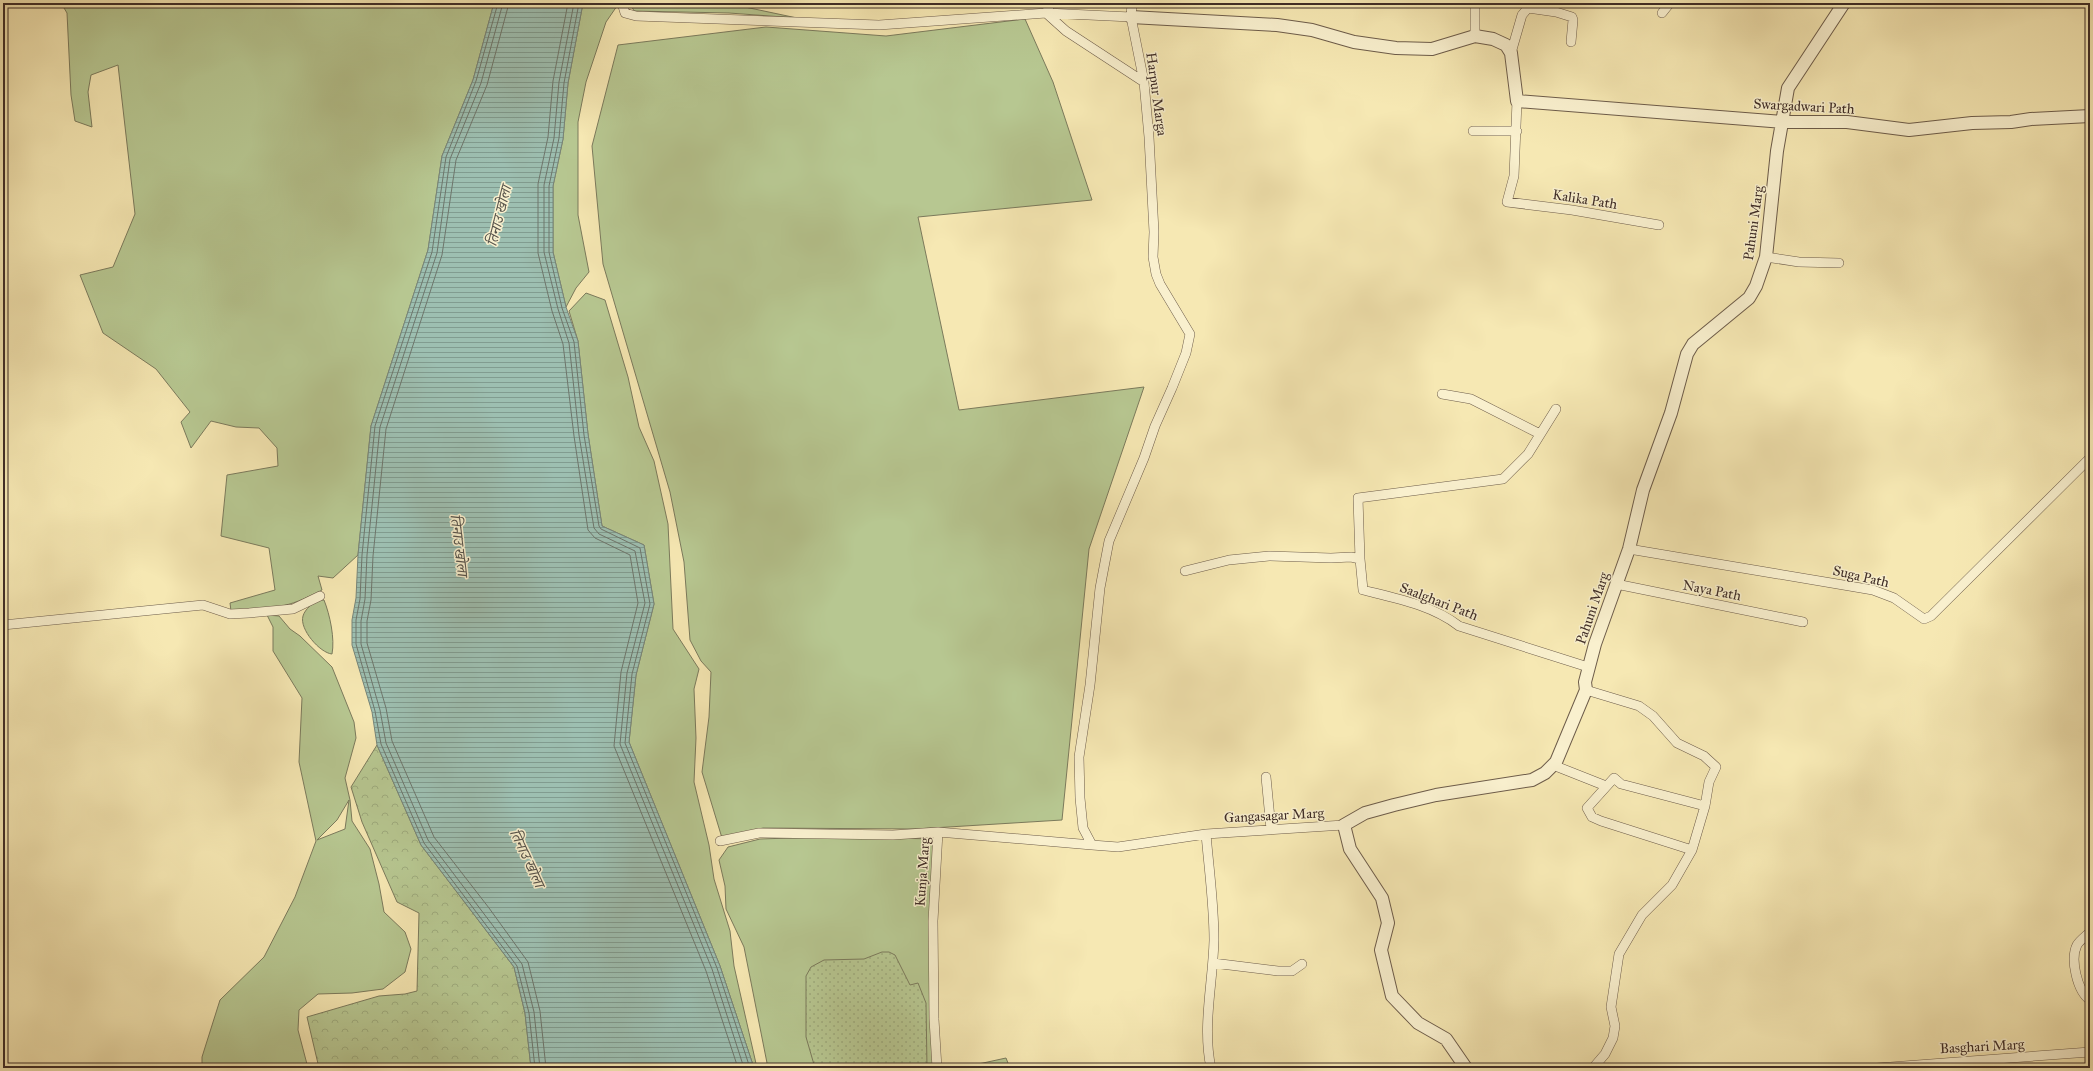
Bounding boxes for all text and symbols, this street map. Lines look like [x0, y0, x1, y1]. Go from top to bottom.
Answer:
street label: Harpur Marga [1142, 51, 1171, 137]
street label: Swargadwari Path [1753, 95, 1855, 118]
water label: तिनाउ खोला [483, 181, 516, 248]
street label: Pahuni Marg [1740, 184, 1767, 262]
street label: Kalika Path [1551, 186, 1619, 213]
water label: तिनाउ खोला [446, 513, 472, 580]
street label: Suga Path [1831, 562, 1891, 591]
street label: Pahuni Marg [1572, 569, 1613, 647]
street label: Naya Path [1681, 577, 1743, 605]
street label: Saalghari Path [1397, 579, 1481, 624]
street label: Gangasagar Marg [1224, 804, 1325, 827]
water label: तिनाउ खोला [506, 826, 550, 893]
street label: Kunja Marg [912, 836, 933, 907]
street label: Basghari Marg [1939, 1036, 2025, 1057]

